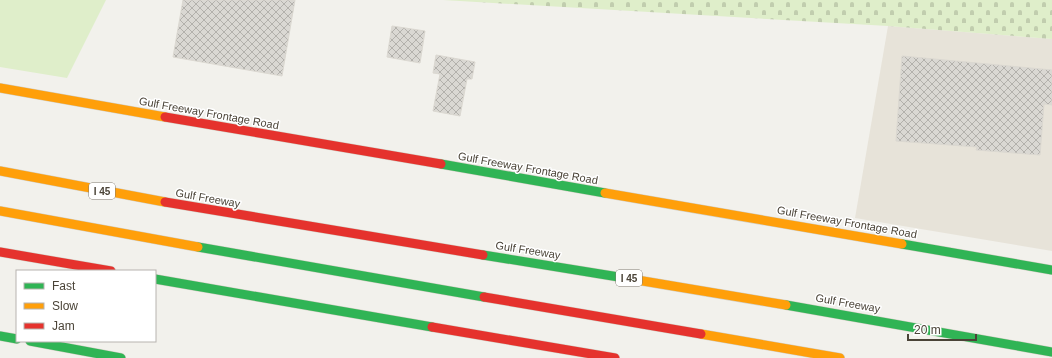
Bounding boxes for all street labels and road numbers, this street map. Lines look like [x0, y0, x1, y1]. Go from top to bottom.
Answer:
street label: Gulf Freeway Frontage Road [138, 95, 280, 131]
street label: Gulf Freeway Frontage Road [457, 150, 599, 186]
road number: I 45 [89, 183, 115, 199]
street label: Gulf Freeway [175, 186, 242, 210]
street label: Gulf Freeway Frontage Road [776, 204, 918, 240]
street label: Gulf Freeway [495, 239, 562, 261]
road number: I 45 [616, 270, 642, 286]
street label: Gulf Freeway [815, 291, 882, 315]

